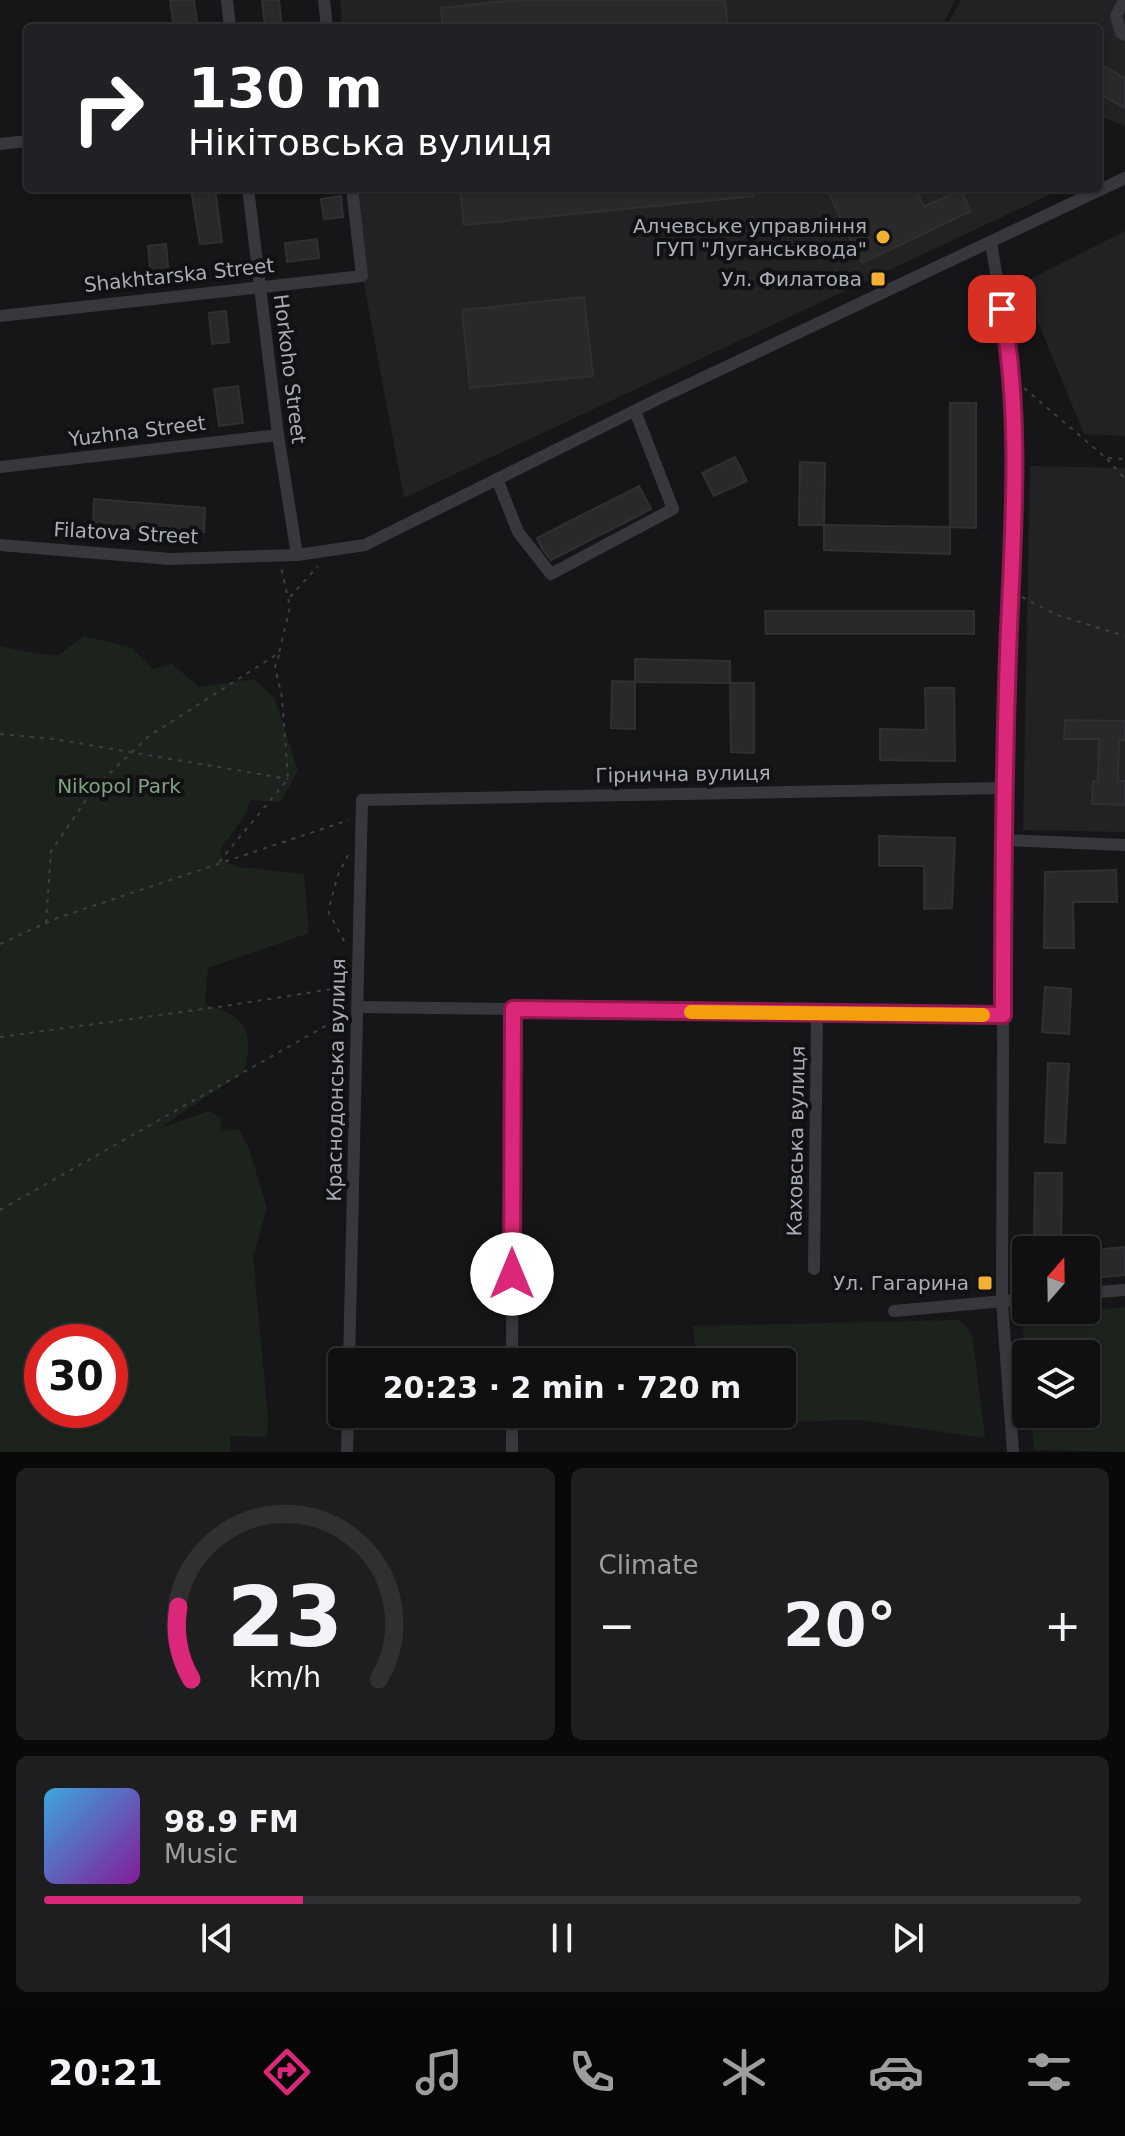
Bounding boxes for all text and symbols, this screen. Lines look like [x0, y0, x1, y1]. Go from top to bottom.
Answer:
text: 130 m [188, 55, 383, 120]
icon: right [56, 56, 160, 160]
text: Нікітовська вулиця [188, 122, 552, 163]
place label: Алчевське управління ГУП "Луганськвода" [633, 214, 867, 261]
marker: Алчевське управління ГУП "Луганськвода" [874, 228, 892, 246]
street label: Shakhtarska Street [83, 253, 276, 297]
place label: Ул. Филатова [721, 267, 862, 291]
marker: Ул. Филатова [869, 270, 887, 288]
pin [968, 275, 1036, 343]
icon: arrive [980, 287, 1024, 331]
street label: Horkoho Street [269, 293, 311, 445]
street label: Yuzhna Street [66, 411, 207, 451]
street label: Filatova Street [53, 517, 199, 549]
street label: Гірнична вулиця [595, 760, 771, 788]
park label: Nikopol Park [57, 774, 181, 798]
street label: Краснодонська вулиця [322, 958, 350, 1202]
street label: Каховська вулиця [782, 1045, 810, 1237]
position arrow [470, 1232, 554, 1316]
north arrow [1012, 1236, 1100, 1324]
map controls [1012, 1236, 1100, 1428]
place label: Ул. Гагарина [833, 1271, 969, 1295]
marker: Ул. Гагарина [976, 1274, 994, 1292]
speed limit sign: 30 [24, 1324, 128, 1428]
button: layers [1012, 1340, 1100, 1428]
text: 20:23 · 2 min · 720 m [383, 1370, 741, 1405]
text: Climate [599, 1550, 699, 1580]
text: 23 [227, 1569, 343, 1666]
text: 20° [783, 1590, 897, 1660]
text: − [599, 1600, 635, 1651]
text: + [1044, 1600, 1081, 1651]
text: km/h [249, 1660, 321, 1694]
text: 98.9 FM [164, 1804, 299, 1839]
text: Music [164, 1839, 238, 1869]
icon: previous [195, 1916, 239, 1960]
icon: pause [540, 1916, 584, 1960]
icon: next [886, 1916, 930, 1960]
icon: directions [259, 2044, 315, 2100]
icon: music [411, 2044, 467, 2100]
icon: phone [564, 2044, 620, 2100]
icon: climate [716, 2044, 772, 2100]
icon: car [868, 2044, 924, 2100]
icon: filters [1021, 2044, 1077, 2100]
text: 20:21 [48, 2052, 163, 2093]

